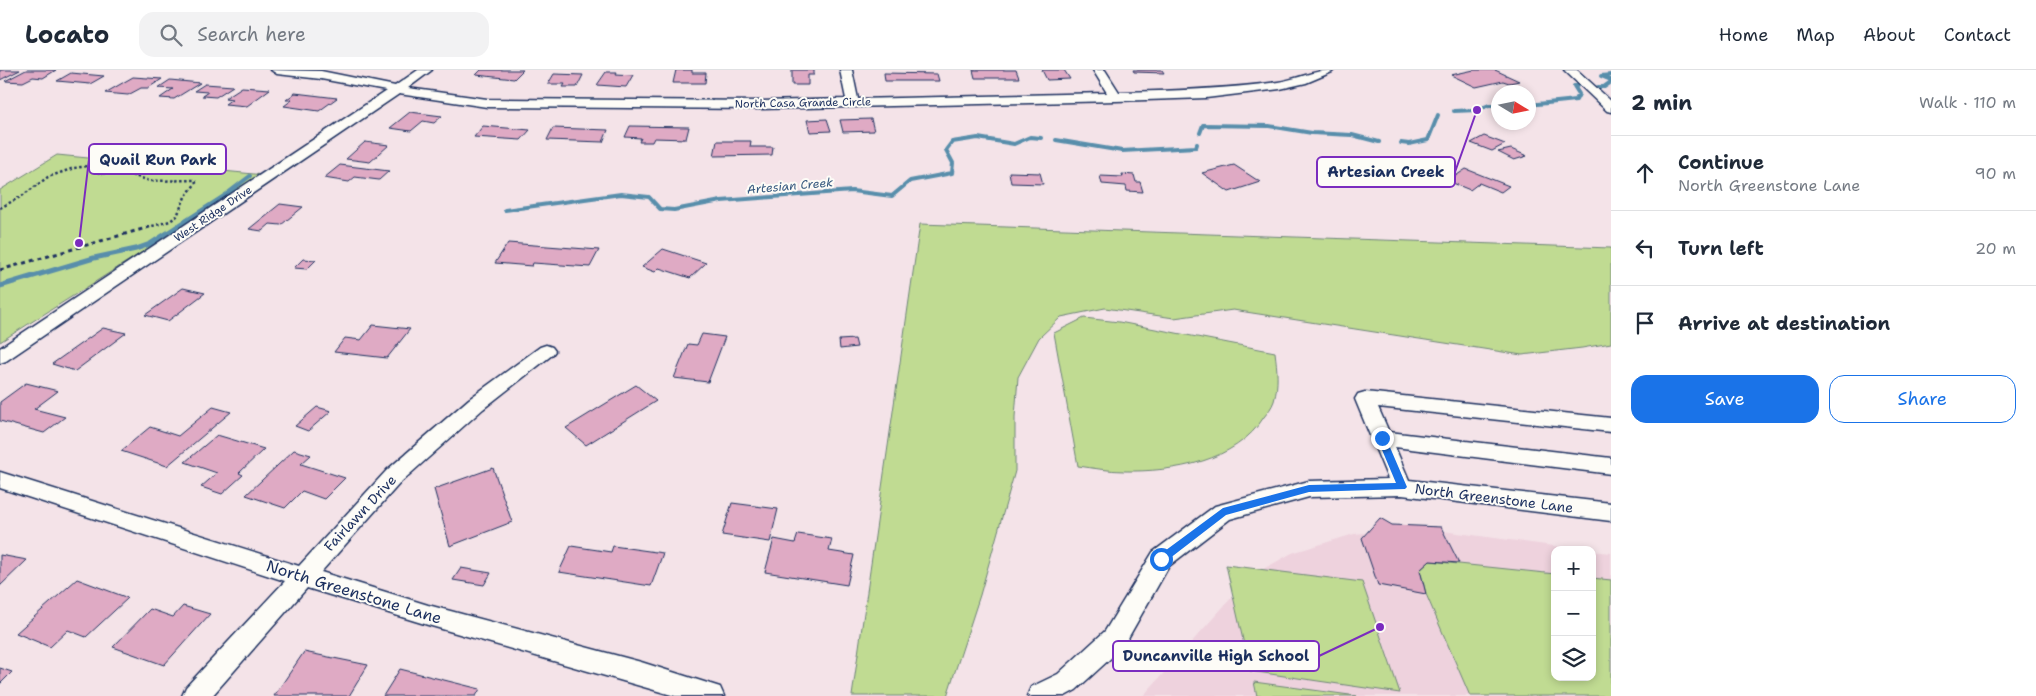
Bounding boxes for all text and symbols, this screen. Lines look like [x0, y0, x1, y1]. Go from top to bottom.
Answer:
search box [139, 12, 489, 57]
text: Locato [25, 19, 109, 51]
icon: search [157, 21, 185, 49]
text: Search here [197, 22, 306, 47]
text: Home [1719, 23, 1768, 47]
text: Map [1796, 23, 1835, 47]
text: About [1863, 23, 1916, 47]
text: Contact [1944, 23, 2011, 47]
north arrow [1491, 85, 1536, 130]
text: 2 min [1631, 89, 1692, 117]
text: Walk · 110 m [1919, 92, 2016, 113]
street label: North Casa Grande Circle [735, 94, 871, 112]
callout: Quail Run Park [89, 144, 226, 174]
text: Quail Run Park [99, 150, 217, 170]
text: Continue [1678, 150, 1764, 175]
callout: Artesian Creek [1317, 157, 1455, 187]
icon: ahead [1631, 159, 1659, 187]
text: Artesian Creek [1327, 162, 1445, 182]
text: 90 m [1975, 163, 2016, 184]
water label: Artesian Creek [746, 174, 834, 198]
text: North Greenstone Lane [1678, 175, 1860, 196]
street label: West Ridge Drive [171, 182, 255, 246]
icon: left [1631, 234, 1659, 262]
text: Turn left [1678, 236, 1764, 261]
text: 20 m [1975, 238, 2016, 259]
icon: arrive [1631, 309, 1659, 337]
text: Arrive at destination [1678, 311, 1890, 336]
button: Save [1631, 375, 1819, 423]
button: Share [1829, 375, 2016, 423]
route end [1371, 427, 1394, 450]
street label: Fairlawn Drive [320, 471, 400, 555]
street label: North Greenstone Lane [1414, 479, 1574, 517]
map controls [1551, 546, 1596, 681]
button: + [1551, 546, 1596, 591]
route start [1150, 548, 1173, 571]
street label: North Greenstone Lane [264, 555, 444, 629]
button: − [1551, 591, 1596, 636]
button: layers [1551, 636, 1596, 681]
callout: Duncanville High School [1113, 641, 1319, 671]
text: Duncanville High School [1123, 646, 1309, 666]

